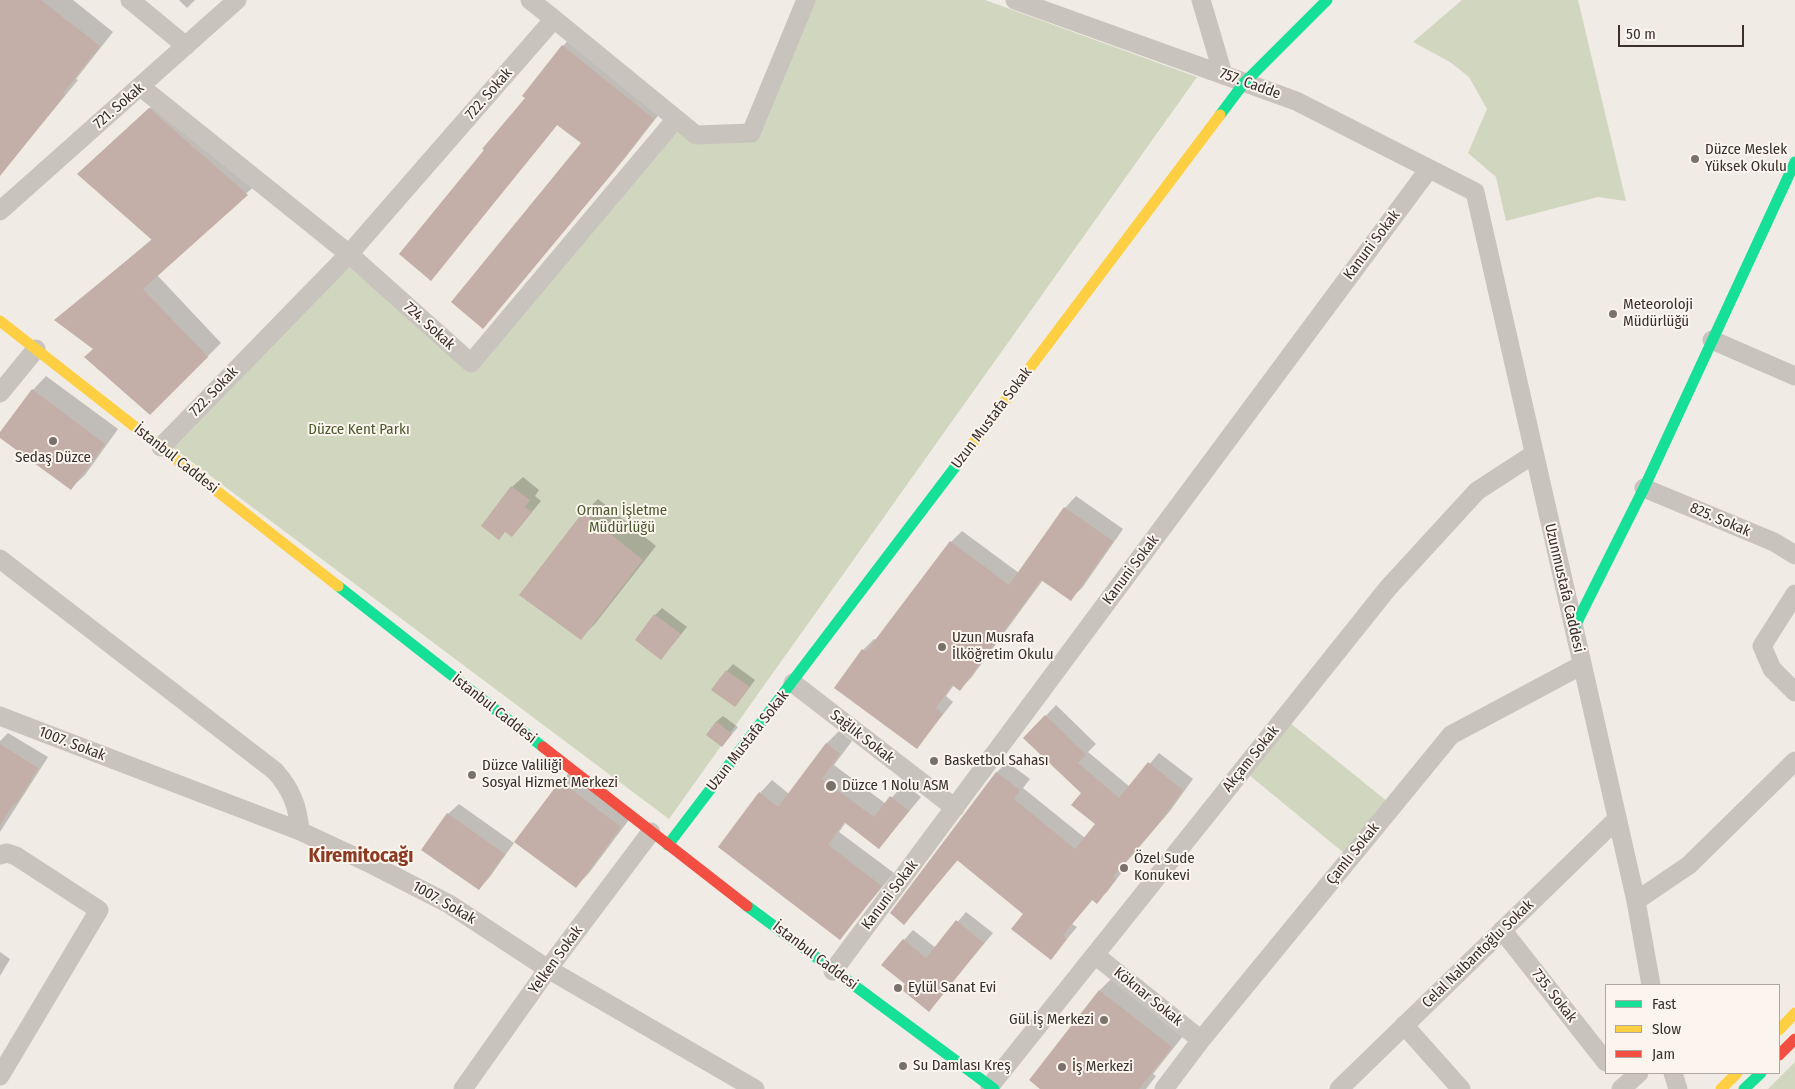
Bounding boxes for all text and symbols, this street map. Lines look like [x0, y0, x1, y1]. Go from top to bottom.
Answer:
scale bar [1620, 15, 1746, 47]
text: 50 m [1626, 25, 1656, 43]
street label: 722. Sokak [462, 65, 516, 123]
street label: 757. Cadde [1217, 65, 1283, 103]
street label: 721. Sokak [90, 79, 148, 133]
place label: Düzce Meslek Yüksek Okulu [1705, 141, 1787, 176]
marker: Düzce Meslek Yüksek Okulu [1689, 153, 1701, 165]
street label: Kanuni Sokak [1340, 207, 1404, 283]
place label: Meteoroloji Müdürlüğü [1623, 296, 1693, 331]
street label: 724. Sokak [400, 298, 458, 354]
marker: Meteoroloji Müdürlüğü [1607, 308, 1619, 320]
street label: 722. Sokak [186, 363, 242, 421]
street label: Uzun Mustafa Sokak [948, 364, 1036, 472]
street label: İstanbul Caddesi [130, 420, 222, 498]
park label: Düzce Kent Parkı [308, 421, 410, 439]
marker: Sedaş Düzce [47, 435, 59, 447]
place label: Sedaş Düzce [15, 449, 91, 467]
street label: 825. Sokak [1687, 499, 1753, 541]
park label: Orman İşletme Müdürlüğü [577, 502, 667, 537]
street label: Uzunmustafa Caddesi [1540, 522, 1588, 654]
street label: Kanuni Sokak [1099, 532, 1163, 608]
place label: Uzun Musrafa İlköğretim Okulu [952, 629, 1054, 664]
marker: Uzun Musrafa İlköğretim Okulu [936, 641, 948, 653]
street label: İstanbul Caddesi [448, 670, 540, 748]
street label: Uzun Mustafa Sokak [703, 687, 793, 795]
street label: Sağlık Sokak [826, 706, 898, 768]
street label: Akçam Sokak [1219, 722, 1283, 796]
street label: 1007. Sokak [36, 723, 108, 765]
place label: Basketbol Sahası [944, 752, 1049, 770]
marker: Basketbol Sahası [928, 755, 940, 767]
place label: Düzce Valiliği Sosyal Hizmet Merkezi [482, 757, 618, 792]
marker: Düzce Valiliği Sosyal Hizmet Merkezi [466, 769, 478, 781]
place label: Düzce 1 Nolu ASM [842, 777, 949, 795]
marker: Düzce 1 Nolu ASM [824, 779, 838, 793]
street label: Çamlı Sokak [1323, 820, 1383, 888]
district label: Kiremitocağı [309, 844, 413, 868]
place label: Özel Sude Konukevi [1134, 850, 1195, 885]
street label: Kanuni Sokak [858, 857, 922, 933]
marker: Özel Sude Konukevi [1118, 862, 1130, 874]
street label: 1007. Sokak [409, 878, 479, 928]
street label: Celal Nalbantoğlu Sokak [1418, 896, 1538, 1012]
street label: İstanbul Caddesi [769, 918, 861, 994]
street label: Yelken Sokak [525, 922, 587, 998]
street label: Köknar Sokak [1110, 964, 1186, 1030]
street label: 735. Sokak [1528, 966, 1580, 1026]
place label: Eylül Sanat Evi [908, 979, 996, 997]
marker: Eylül Sanat Evi [892, 982, 904, 994]
legend [1605, 984, 1780, 1074]
text: Fast [1652, 995, 1676, 1013]
place label: Gül İş Merkezi [1009, 1011, 1094, 1029]
marker: Gül İş Merkezi [1098, 1014, 1110, 1026]
text: Slow [1652, 1020, 1681, 1038]
text: Jam [1652, 1045, 1675, 1063]
place label: Su Damlası Kreş [913, 1057, 1011, 1075]
place label: İş Merkezi [1072, 1058, 1133, 1076]
marker: Su Damlası Kreş [897, 1060, 909, 1072]
marker: İş Merkezi [1056, 1061, 1068, 1073]

